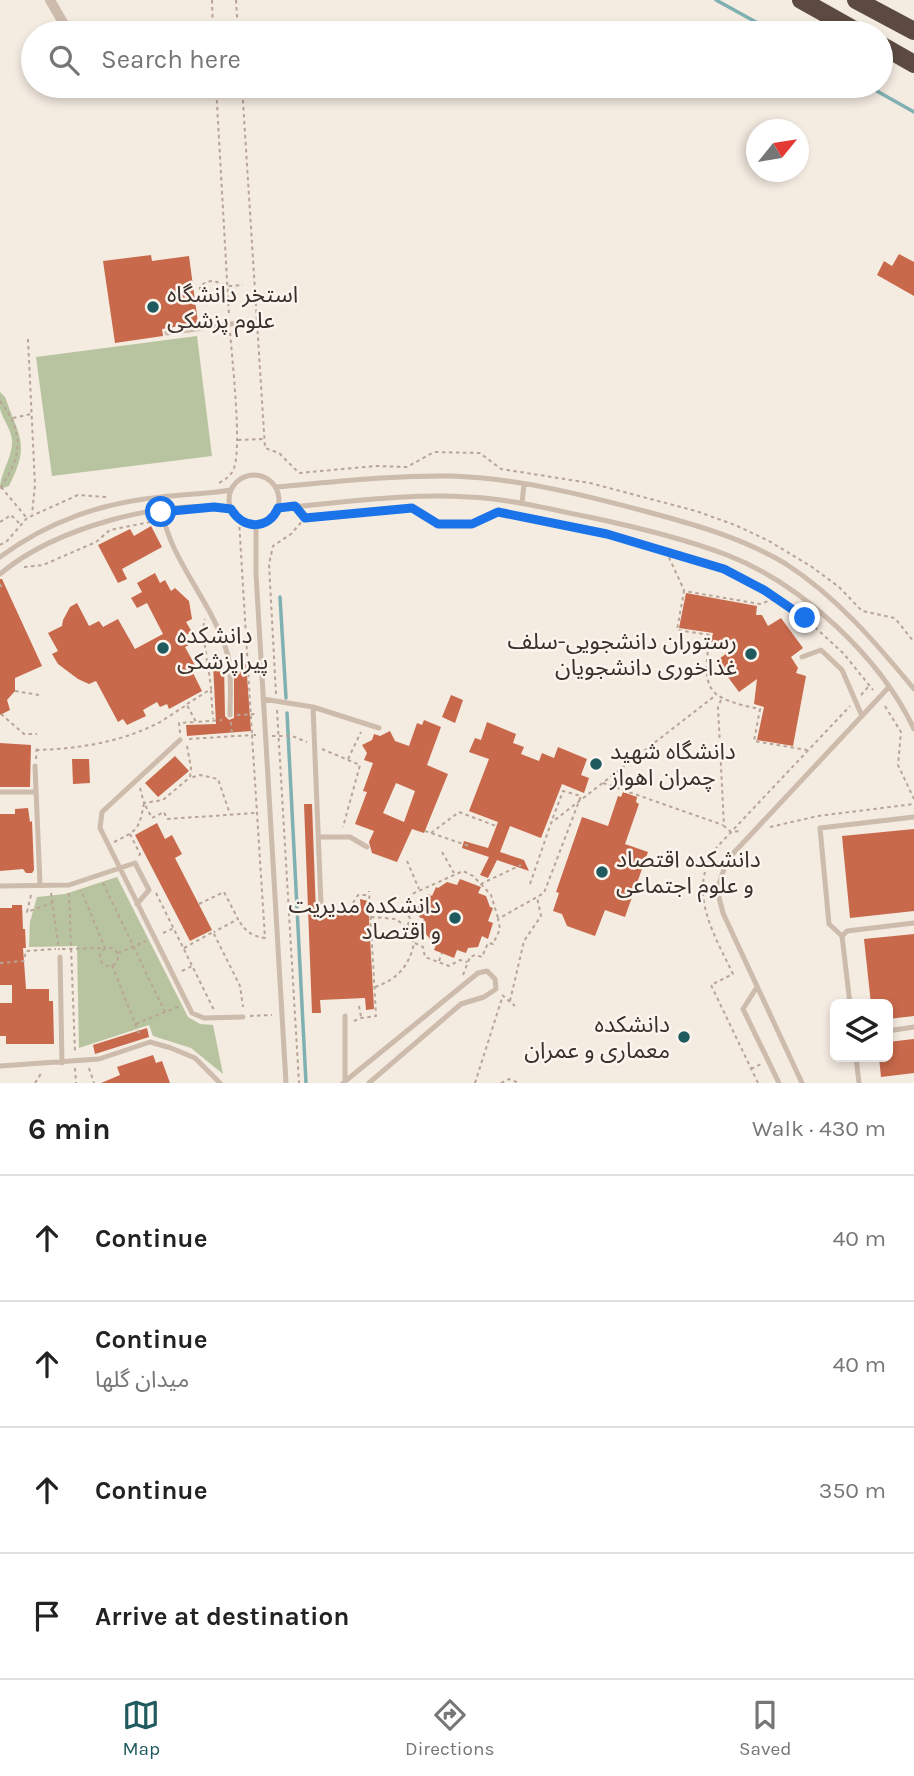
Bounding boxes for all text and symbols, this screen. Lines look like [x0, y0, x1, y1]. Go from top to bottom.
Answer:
search box [21, 21, 893, 98]
icon: search [45, 41, 83, 79]
text: Search here [101, 44, 241, 75]
north arrow [746, 119, 809, 182]
place label: استخر دانشگاه علوم پزشکی [167, 281, 298, 338]
marker: استخر دانشگاه علوم پزشکی [145, 299, 161, 315]
route start [145, 496, 176, 527]
route end [789, 602, 820, 633]
place label: دانشکده پیراپزشکی [177, 622, 268, 676]
place label: رستوران دانشجویی-سلف غذاخوری دانشجویان [508, 628, 737, 681]
marker: دانشکده پیراپزشکی [155, 640, 171, 656]
marker: رستوران دانشجویی-سلف غذاخوری دانشجویان [743, 646, 759, 662]
place label: دانشگاه شهید چمران اهواز [609, 738, 736, 792]
marker: دانشگاه شهید چمران اهواز [588, 756, 604, 772]
place label: دانشکده اقتصاد و علوم اجتماعی [616, 846, 761, 903]
marker: دانشکده اقتصاد و علوم اجتماعی [594, 864, 610, 880]
place label: دانشکده مدیریت و اقتصاد [288, 892, 441, 945]
marker: دانشکده مدیریت و اقتصاد [447, 910, 463, 926]
map controls [830, 999, 893, 1062]
button: layers [830, 999, 893, 1062]
place label: دانشکده معماری و عمران [524, 1011, 670, 1064]
marker: دانشکده معماری و عمران [676, 1029, 692, 1045]
text: 6 min [28, 1111, 111, 1147]
text: Walk · 430 m [752, 1115, 886, 1142]
icon: ahead [28, 1219, 66, 1257]
text: Continue [95, 1223, 207, 1254]
text: 40 m [833, 1225, 886, 1252]
text: Continue [95, 1324, 207, 1355]
icon: ahead [28, 1345, 66, 1383]
text: 40 m [833, 1351, 886, 1378]
text: میدان گلها [95, 1366, 189, 1393]
icon: ahead [28, 1471, 66, 1509]
text: Continue [95, 1475, 207, 1506]
text: 350 m [819, 1477, 886, 1504]
icon: arrive [28, 1597, 66, 1635]
text: Arrive at destination [95, 1601, 349, 1632]
tab: Map [122, 1696, 160, 1760]
tab: Directions [405, 1696, 494, 1760]
tab: Saved [739, 1696, 792, 1760]

